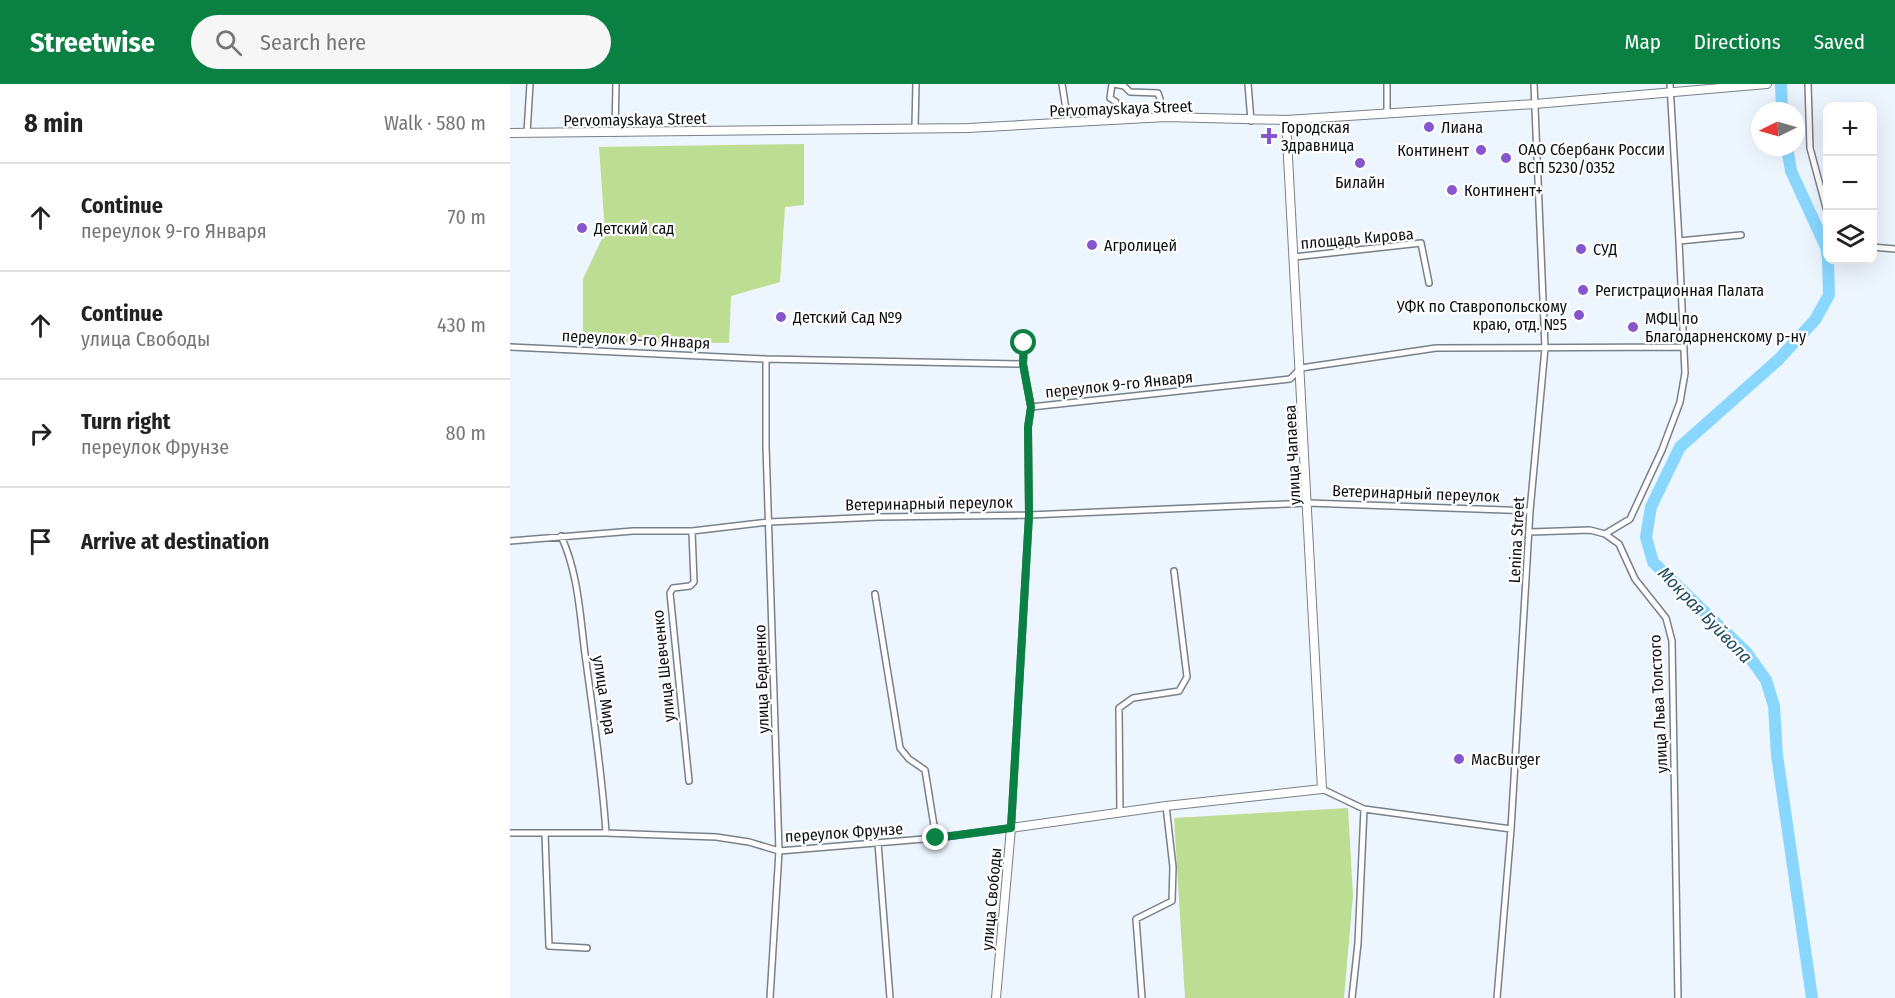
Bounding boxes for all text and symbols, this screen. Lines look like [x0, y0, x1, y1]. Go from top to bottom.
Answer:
search box [191, 15, 611, 69]
text: Streetwise [30, 26, 155, 59]
icon: search [212, 26, 245, 59]
text: Search here [260, 29, 366, 56]
text: Map [1624, 29, 1661, 55]
text: Directions [1694, 29, 1781, 55]
text: Saved [1814, 29, 1865, 55]
street label: Pervomayskaya Street [1049, 96, 1194, 120]
north arrow [1751, 102, 1805, 156]
map controls [1823, 102, 1877, 264]
button: + [1823, 102, 1877, 156]
text: 8 min [24, 108, 83, 139]
street label: Pervomayskaya Street [563, 109, 708, 130]
text: Walk · 580 m [384, 111, 486, 135]
place label: Городская Здравница [1281, 118, 1355, 155]
place label: Лиана [1441, 118, 1483, 137]
marker: Лиана [1422, 120, 1436, 134]
marker: Городская Здравница [1262, 129, 1276, 143]
place label: ОАО Сбербанк России ВСП 5230/0352 [1518, 140, 1665, 177]
place label: Континент [1397, 141, 1469, 160]
marker: Континент [1474, 143, 1488, 157]
marker: ОАО Сбербанк России ВСП 5230/0352 [1499, 151, 1513, 165]
marker: Билайн [1353, 156, 1367, 170]
button: − [1823, 156, 1877, 210]
place label: Билайн [1335, 173, 1385, 192]
place label: Континент+ [1464, 181, 1543, 200]
marker: Континент+ [1445, 183, 1459, 197]
text: Continue [81, 192, 163, 219]
icon: ahead [24, 201, 57, 234]
text: 70 m [448, 205, 486, 229]
button: layers [1823, 210, 1877, 264]
text: переулок 9-го Января [81, 219, 267, 243]
place label: Детский сад [593, 219, 674, 238]
marker: Детский сад [575, 221, 589, 235]
street label: площадь Кирова [1300, 224, 1415, 253]
place label: Агролицей [1104, 236, 1177, 255]
marker: Агролицей [1085, 238, 1099, 252]
place label: СУД [1593, 240, 1617, 259]
marker: СУД [1574, 242, 1588, 256]
place label: Регистрационная Палата [1595, 281, 1764, 300]
marker: Регистрационная Палата [1576, 283, 1590, 297]
place label: УФК по Ставропольскому краю, отд. №5 [1396, 297, 1568, 334]
text: Continue [81, 300, 163, 327]
place label: Детский Сад №9 [792, 308, 903, 327]
marker: УФК по Ставропольскому краю, отд. №5 [1572, 308, 1586, 322]
icon: ahead [24, 309, 57, 342]
place label: МФЦ по Благодарненскому р-ну [1645, 309, 1807, 346]
marker: Детский Сад №9 [774, 310, 788, 324]
text: 430 m [437, 313, 486, 337]
marker: МФЦ по Благодарненскому р-ну [1626, 320, 1640, 334]
street label: переулок 9-го Января [561, 326, 711, 353]
text: улица Свободы [81, 327, 210, 351]
route start [1010, 329, 1036, 355]
street label: переулок 9-го Января [1044, 367, 1194, 402]
street label: улица Чапаева [1280, 404, 1305, 506]
text: Turn right [81, 408, 170, 435]
icon: right [24, 417, 57, 450]
text: 80 m [446, 421, 486, 445]
text: переулок Фрунзе [81, 435, 229, 459]
street label: Ветеринарный переулок [1332, 481, 1501, 506]
street label: Ветеринарный переулок [845, 493, 1013, 514]
street label: Lenina Street [1505, 496, 1528, 584]
icon: arrive [24, 525, 57, 558]
text: Arrive at destination [81, 528, 269, 555]
water label: Мокрая Буйвола [1653, 562, 1757, 668]
street label: улица Шевченко [648, 609, 679, 723]
street label: улица Бедненко [750, 624, 773, 734]
street label: улица Льва Толстого [1645, 634, 1672, 774]
street label: улица Мира [589, 654, 620, 736]
place label: MacBurger [1471, 750, 1541, 769]
marker: MacBurger [1452, 752, 1466, 766]
street label: переулок Фрунзе [784, 819, 904, 846]
route end [922, 824, 948, 850]
street label: улица Свободы [978, 847, 1005, 951]

